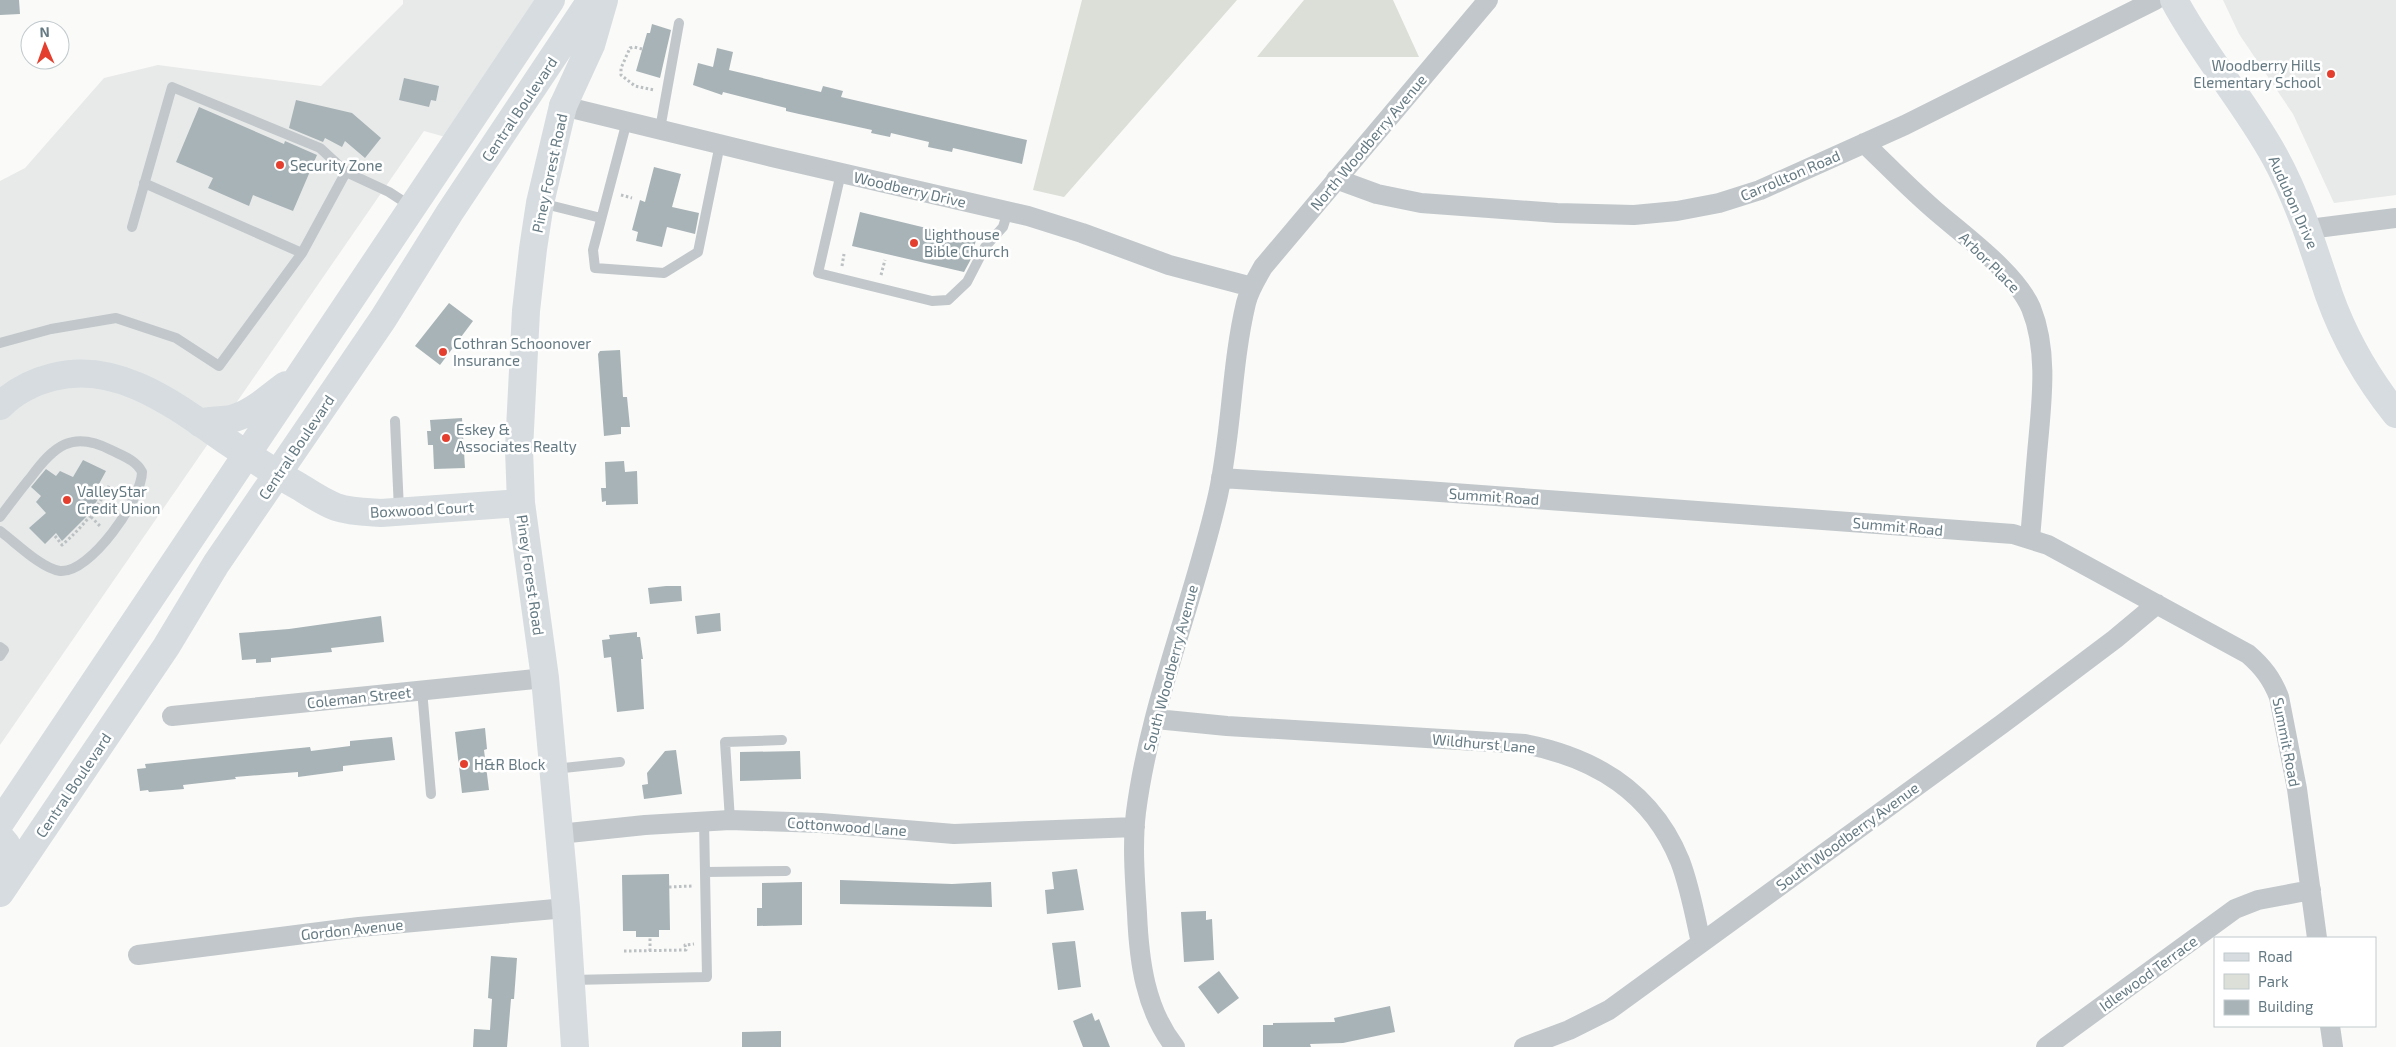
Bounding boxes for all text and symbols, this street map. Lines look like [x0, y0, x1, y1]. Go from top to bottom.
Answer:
north arrow [20, 20, 70, 70]
text: N [39, 23, 50, 40]
street label: Central Boulevard [477, 53, 561, 165]
place label: Woodberry Hills Elementary School [2193, 56, 2322, 91]
marker: Woodberry Hills Elementary School [2325, 68, 2337, 80]
street label: North Woodberry Avenue [1306, 70, 1430, 214]
street label: Piney Forest Road [528, 112, 570, 234]
street label: Carrollton Road [1737, 146, 1843, 204]
street label: Audubon Drive [2265, 153, 2323, 251]
place label: Security Zone [290, 156, 383, 174]
marker: Security Zone [274, 159, 286, 171]
street label: Woodberry Drive [852, 167, 968, 211]
place label: Lighthouse Bible Church [924, 225, 1009, 260]
street label: Arbor Place [1956, 228, 2024, 296]
marker: Lighthouse Bible Church [908, 237, 920, 249]
place label: Cothran Schoonover Insurance [453, 334, 591, 369]
marker: Cothran Schoonover Insurance [437, 346, 449, 358]
street label: Central Boulevard [254, 391, 338, 503]
place label: Eskey & Associates Realty [456, 420, 577, 455]
marker: Eskey & Associates Realty [440, 432, 452, 444]
place label: ValleyStar Credit Union [77, 482, 160, 517]
street label: Summit Road [1448, 484, 1540, 508]
marker: ValleyStar Credit Union [61, 494, 73, 506]
street label: Boxwood Court [369, 497, 475, 521]
street label: Piney Forest Road [514, 513, 548, 637]
street label: Summit Road [1852, 513, 1944, 539]
street label: South Woodberry Avenue [1139, 583, 1201, 753]
street label: Coleman Street [306, 683, 412, 711]
street label: Summit Road [2270, 696, 2304, 788]
street label: Central Boulevard [31, 729, 115, 841]
street label: Wildhurst Lane [1432, 730, 1536, 756]
place label: H&R Block [474, 755, 546, 773]
marker: H&R Block [458, 758, 470, 770]
street label: South Woodberry Avenue [1772, 778, 1922, 894]
street label: Cottonwood Lane [787, 813, 907, 839]
street label: Gordon Avenue [300, 915, 404, 943]
street label: Idlewood Terrace [2096, 931, 2200, 1015]
legend [2214, 937, 2376, 1027]
text: Road [2258, 947, 2293, 965]
text: Park [2258, 972, 2289, 990]
text: Building [2258, 997, 2314, 1015]

